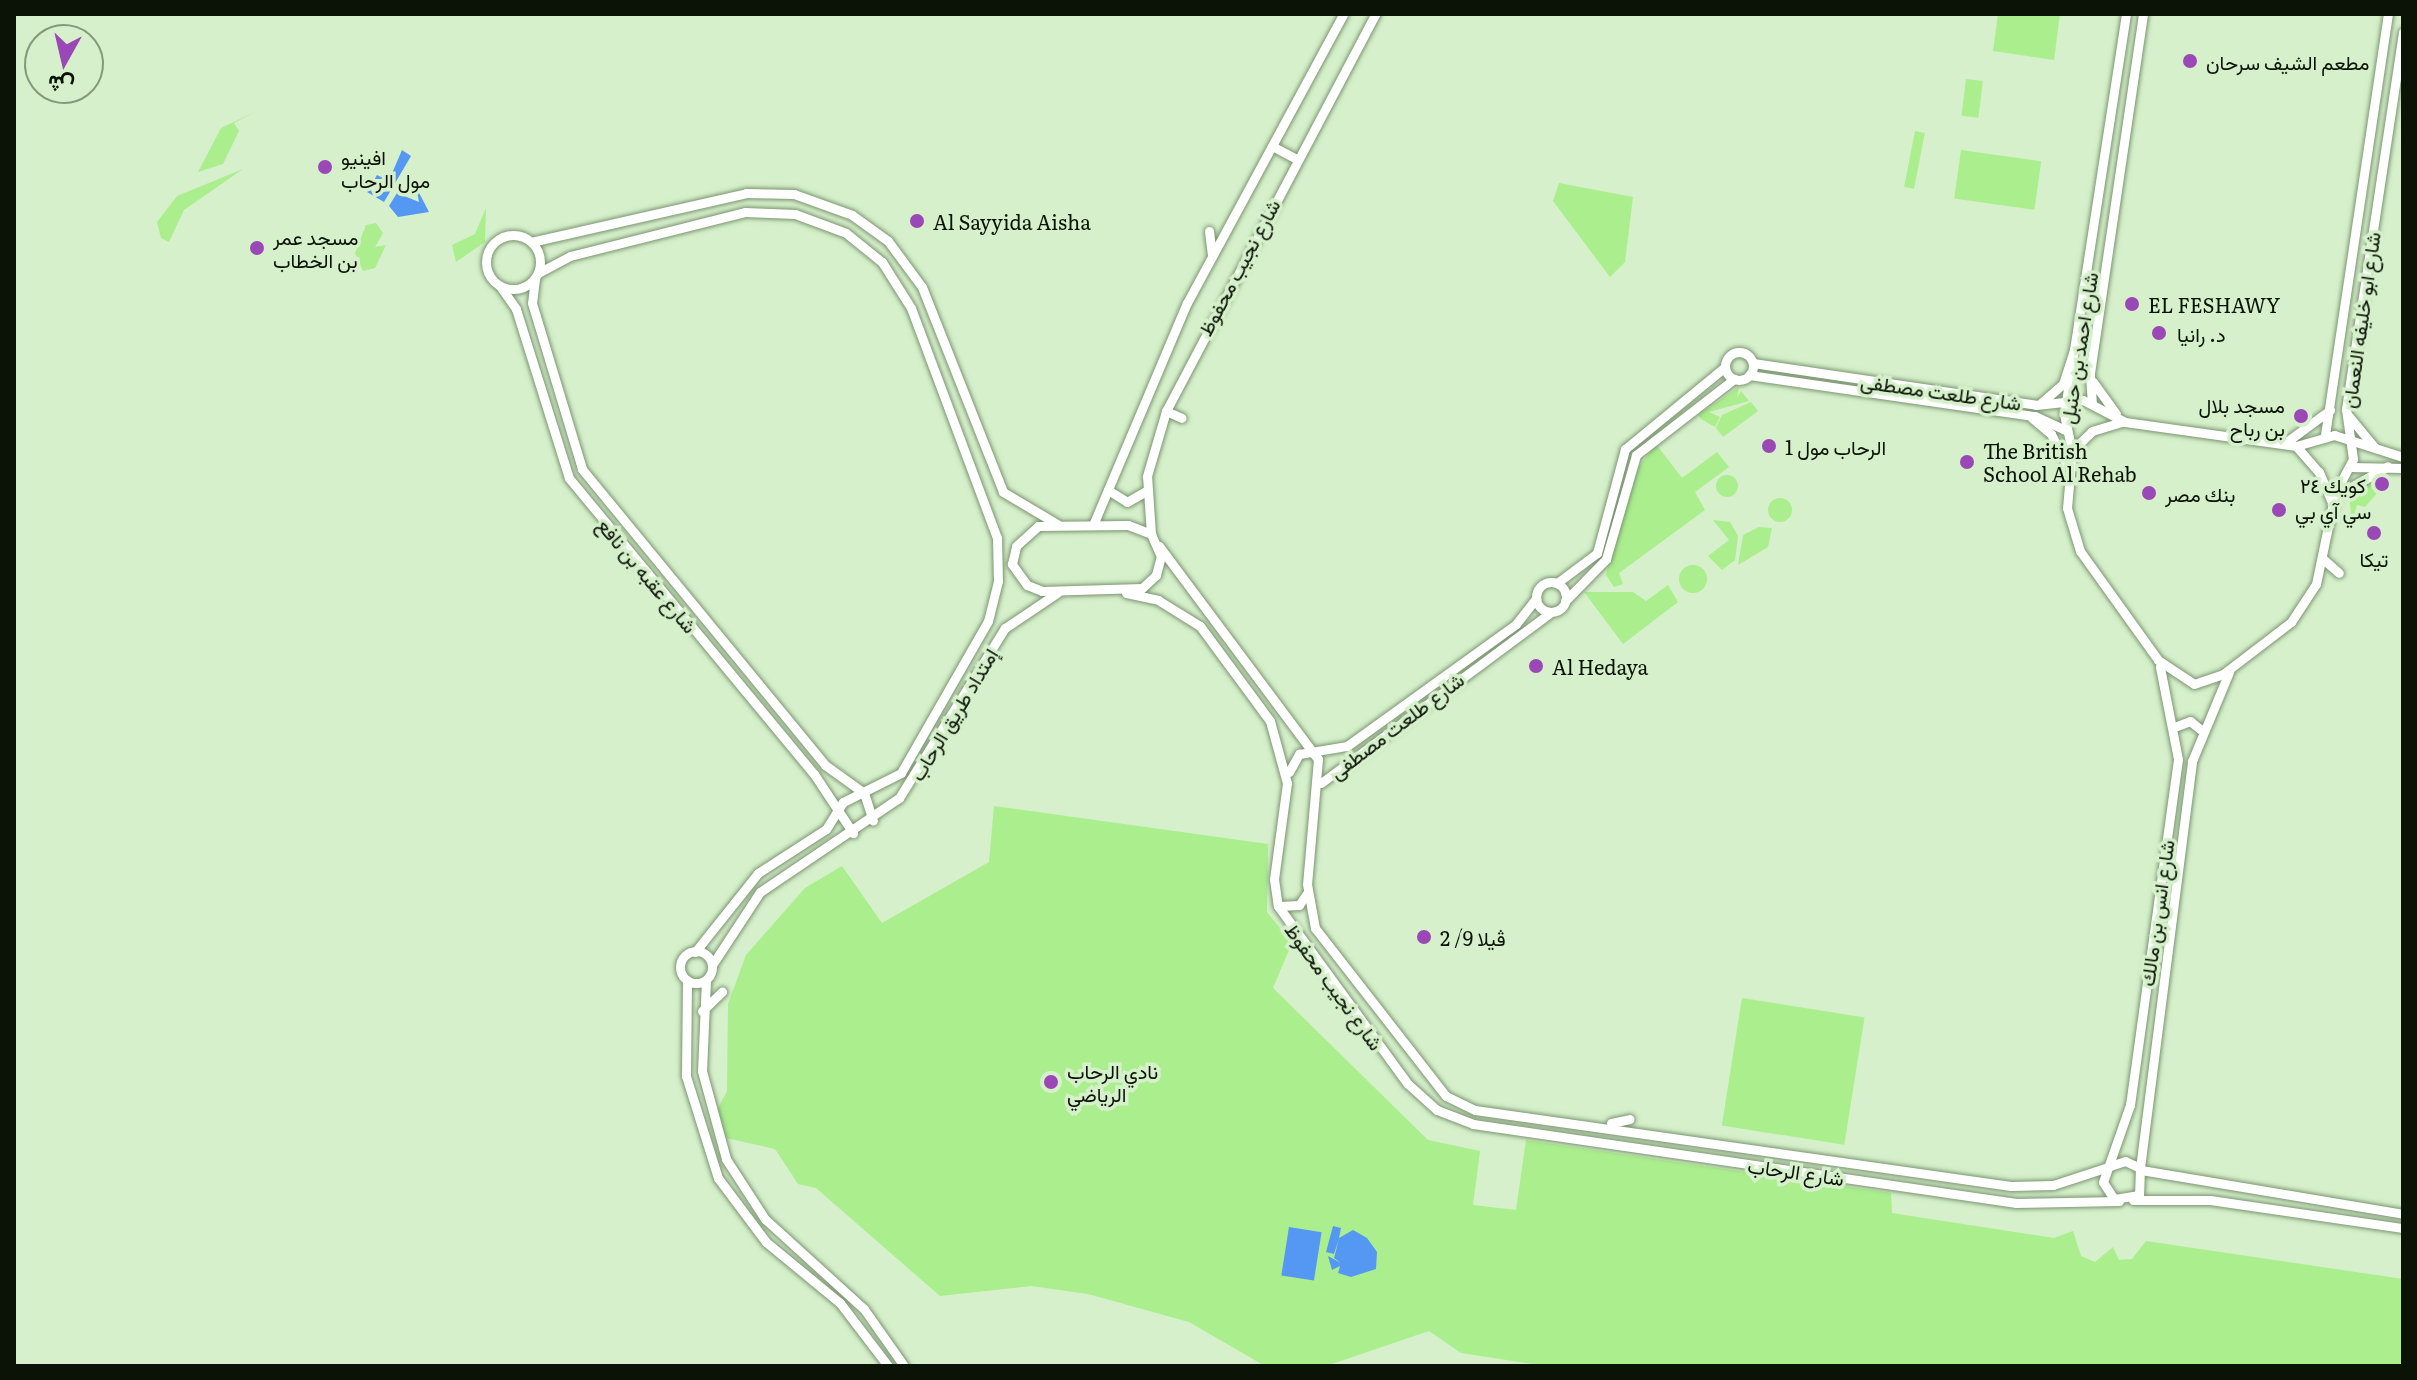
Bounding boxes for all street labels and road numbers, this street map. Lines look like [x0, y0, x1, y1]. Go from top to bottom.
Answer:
street label: شارع نجيب محفوظ [1192, 195, 1284, 339]
street label: شارع ابو خليفه النعمان [2336, 230, 2384, 410]
street label: شارع احمد بن حنبل [2054, 270, 2102, 426]
street label: شارع طلعت مصطفى [1859, 368, 2023, 414]
street label: شارع عقبه بن نافع [593, 513, 703, 637]
street label: إمتداد طريق الرحاب [904, 643, 1002, 785]
street label: شارع طلعت مصطفى [1324, 667, 1468, 783]
street label: شارع انس بن مالك [2134, 838, 2178, 988]
street label: شارع نجيب محفوظ [1281, 918, 1389, 1054]
street label: شارع الرحاب [1746, 1152, 1846, 1190]

